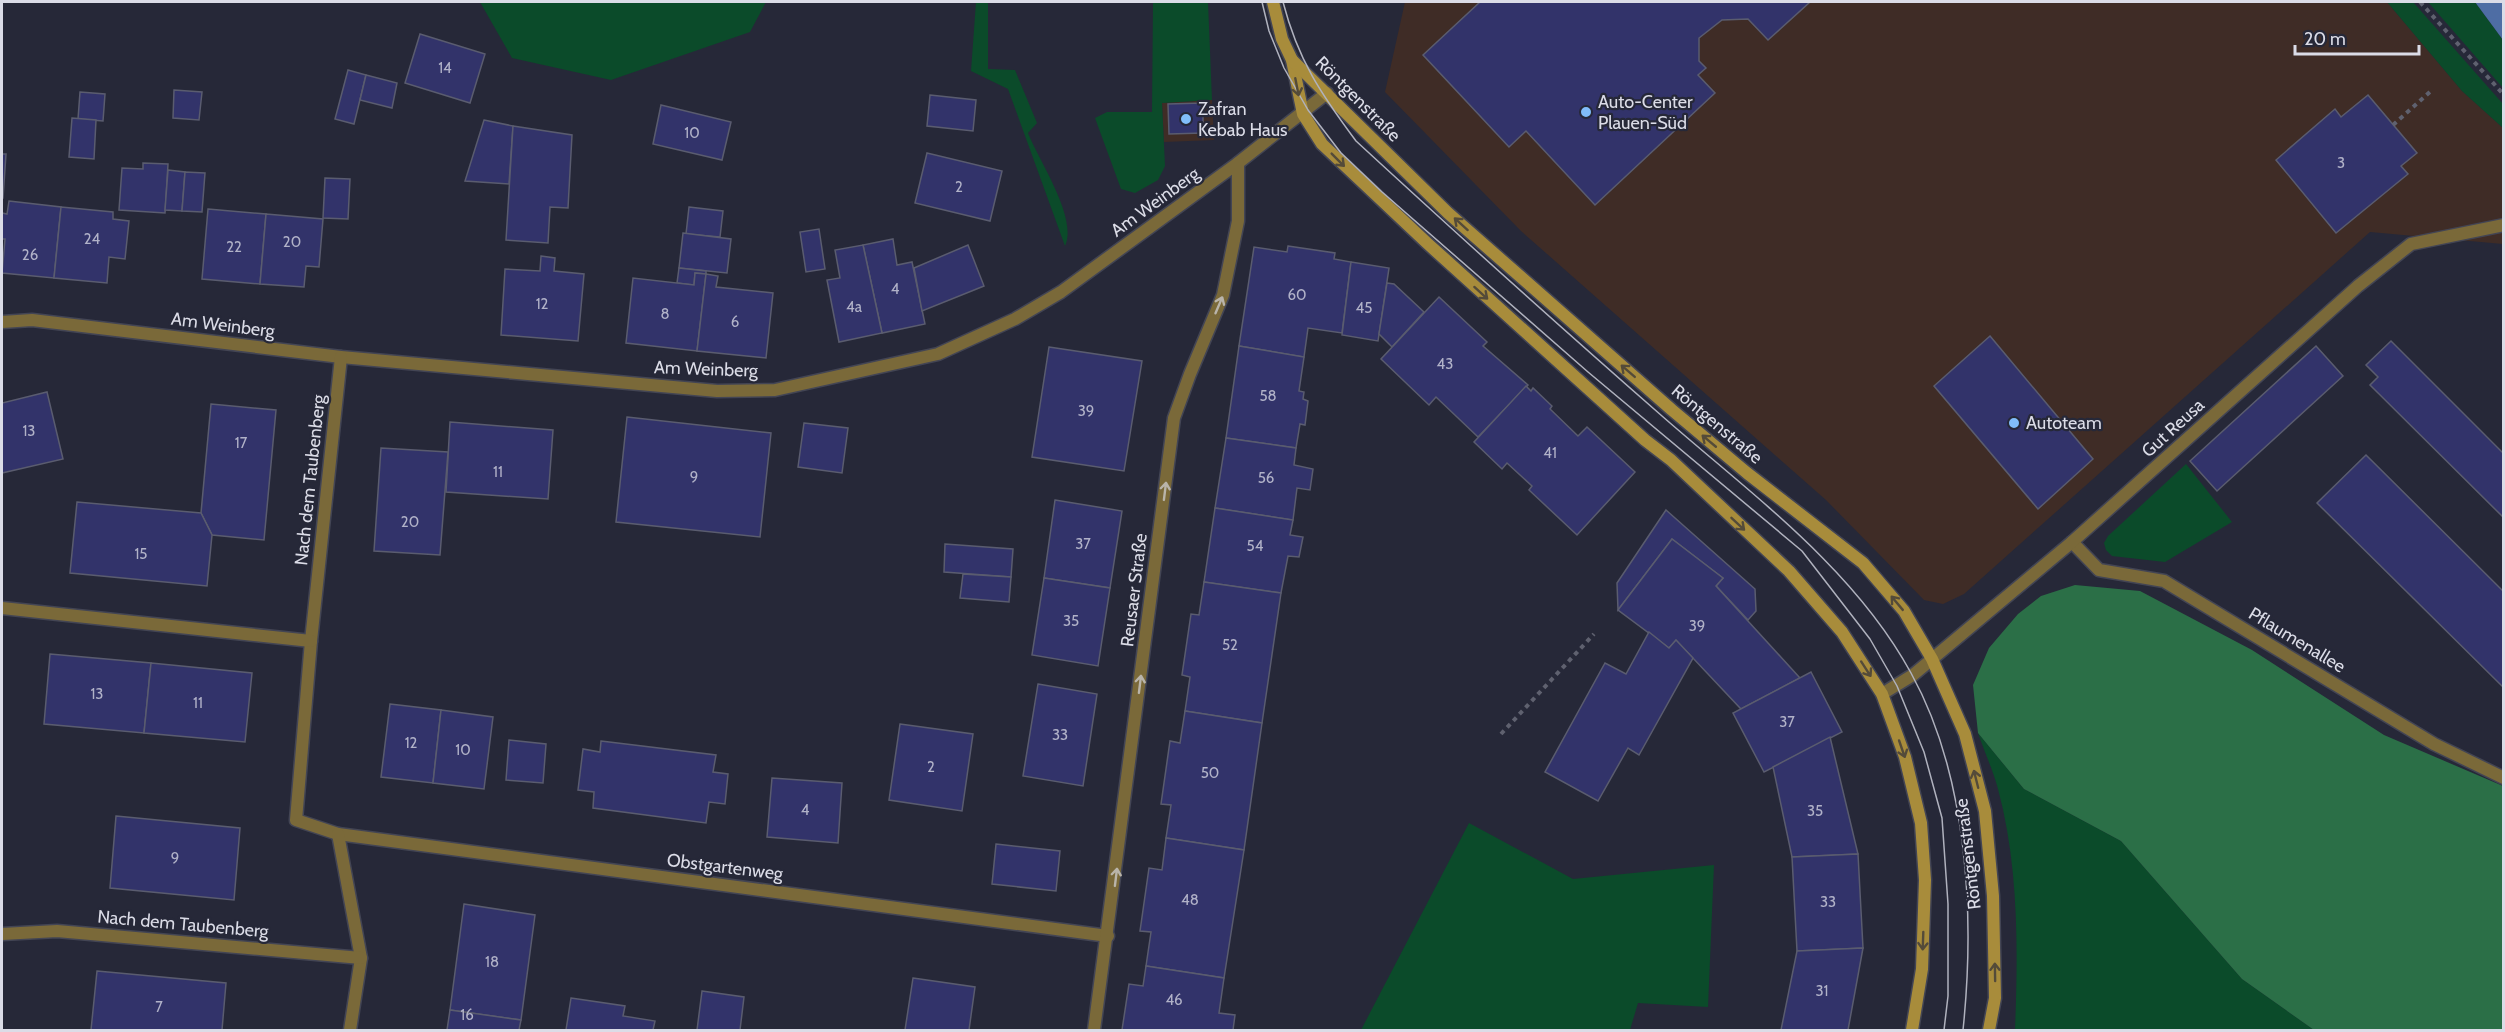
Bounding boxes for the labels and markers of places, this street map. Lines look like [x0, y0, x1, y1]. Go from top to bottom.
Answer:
place label: Auto-Center Plauen-Süd [1598, 91, 1693, 134]
place label: Zafran Kebab Haus [1198, 98, 1288, 141]
marker: Auto-Center Plauen-Süd [1579, 105, 1593, 119]
marker: Zafran Kebab Haus [1179, 112, 1193, 126]
place label: Autoteam [2026, 412, 2102, 434]
marker: Autoteam [2007, 416, 2021, 430]

